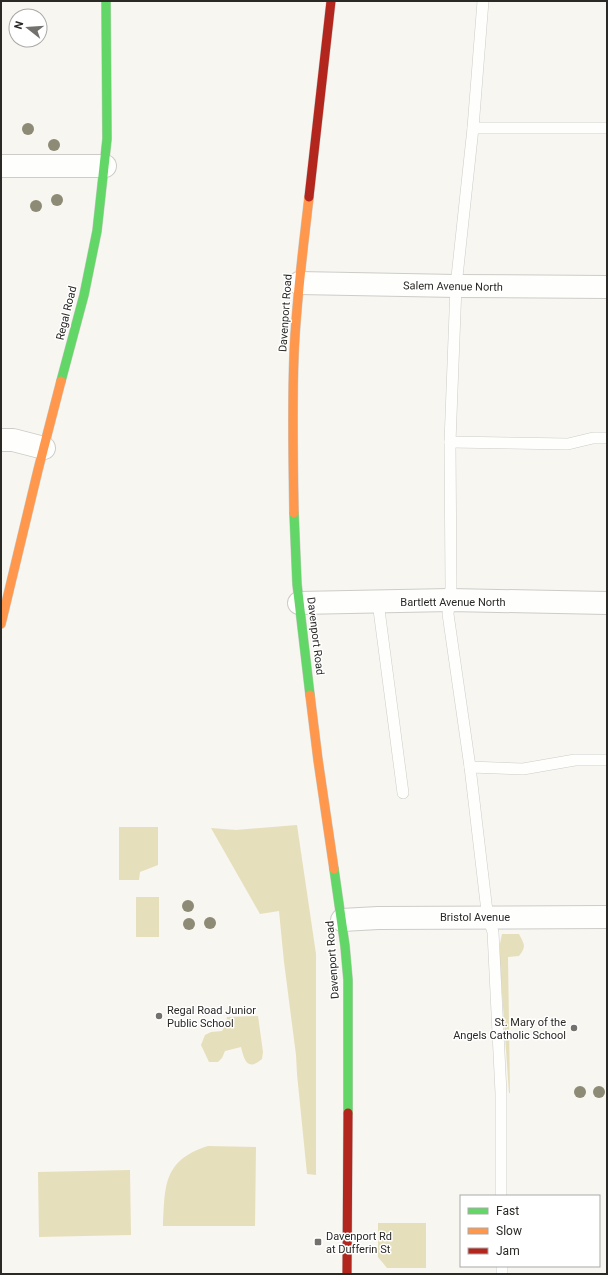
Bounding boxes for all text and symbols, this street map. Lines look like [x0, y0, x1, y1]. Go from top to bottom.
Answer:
north arrow [8, 8, 48, 48]
text: N [12, 19, 26, 31]
street label: Davenport Road [276, 274, 295, 353]
street label: Salem Avenue North [403, 279, 503, 294]
street label: Regal Road [53, 285, 79, 342]
street label: Davenport Road [304, 596, 327, 676]
street label: Bartlett Avenue North [400, 596, 506, 609]
street label: Bristol Avenue [440, 911, 510, 924]
street label: Davenport Road [323, 920, 342, 999]
place label: Regal Road Junior Public School [167, 1004, 256, 1030]
marker: Regal Road Junior Public School [154, 1011, 164, 1021]
place label: St. Mary of the Angels Catholic School [453, 1016, 566, 1042]
marker: St. Mary of the Angels Catholic School [569, 1023, 579, 1033]
legend [460, 1195, 600, 1267]
text: Fast [496, 1204, 519, 1218]
text: Slow [496, 1224, 522, 1238]
place label: Davenport Rd at Dufferin St [326, 1230, 392, 1256]
marker: Davenport Rd at Dufferin St [313, 1237, 323, 1247]
text: Jam [496, 1244, 520, 1258]

